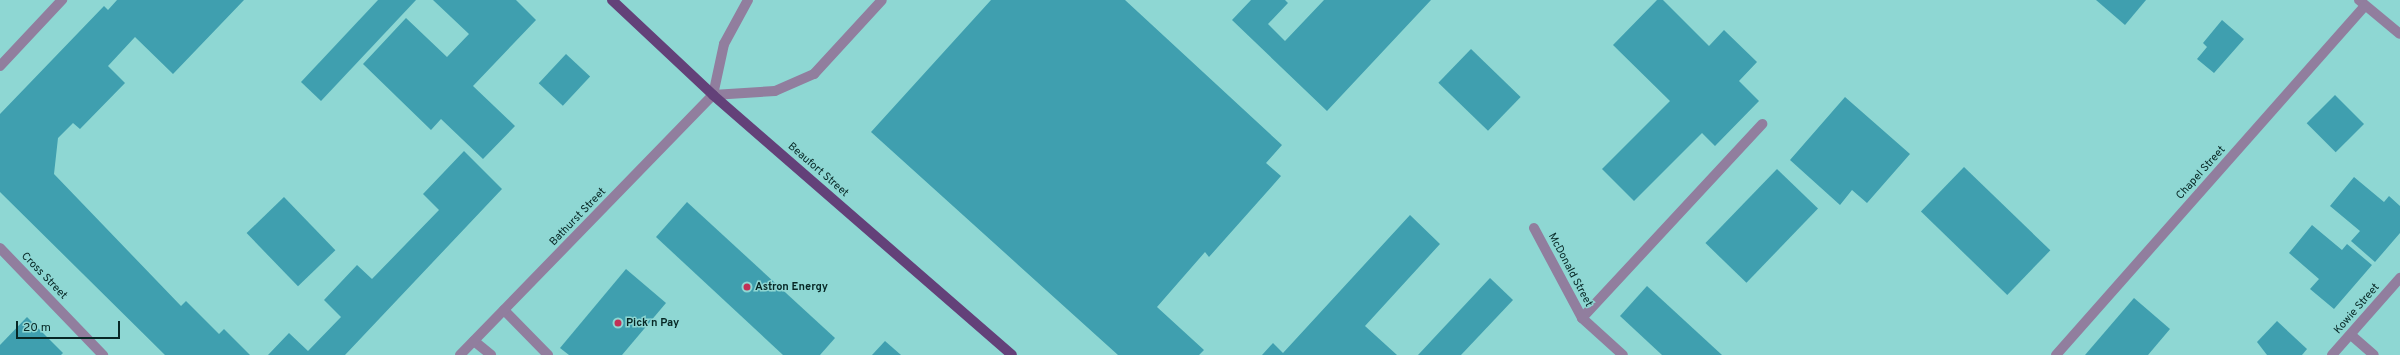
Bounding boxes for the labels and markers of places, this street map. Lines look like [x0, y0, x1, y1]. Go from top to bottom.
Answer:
place label: Astron Energy [755, 280, 828, 294]
marker: Astron Energy [742, 282, 752, 292]
place label: Pick n Pay [626, 316, 679, 330]
marker: Pick n Pay [613, 318, 623, 328]

